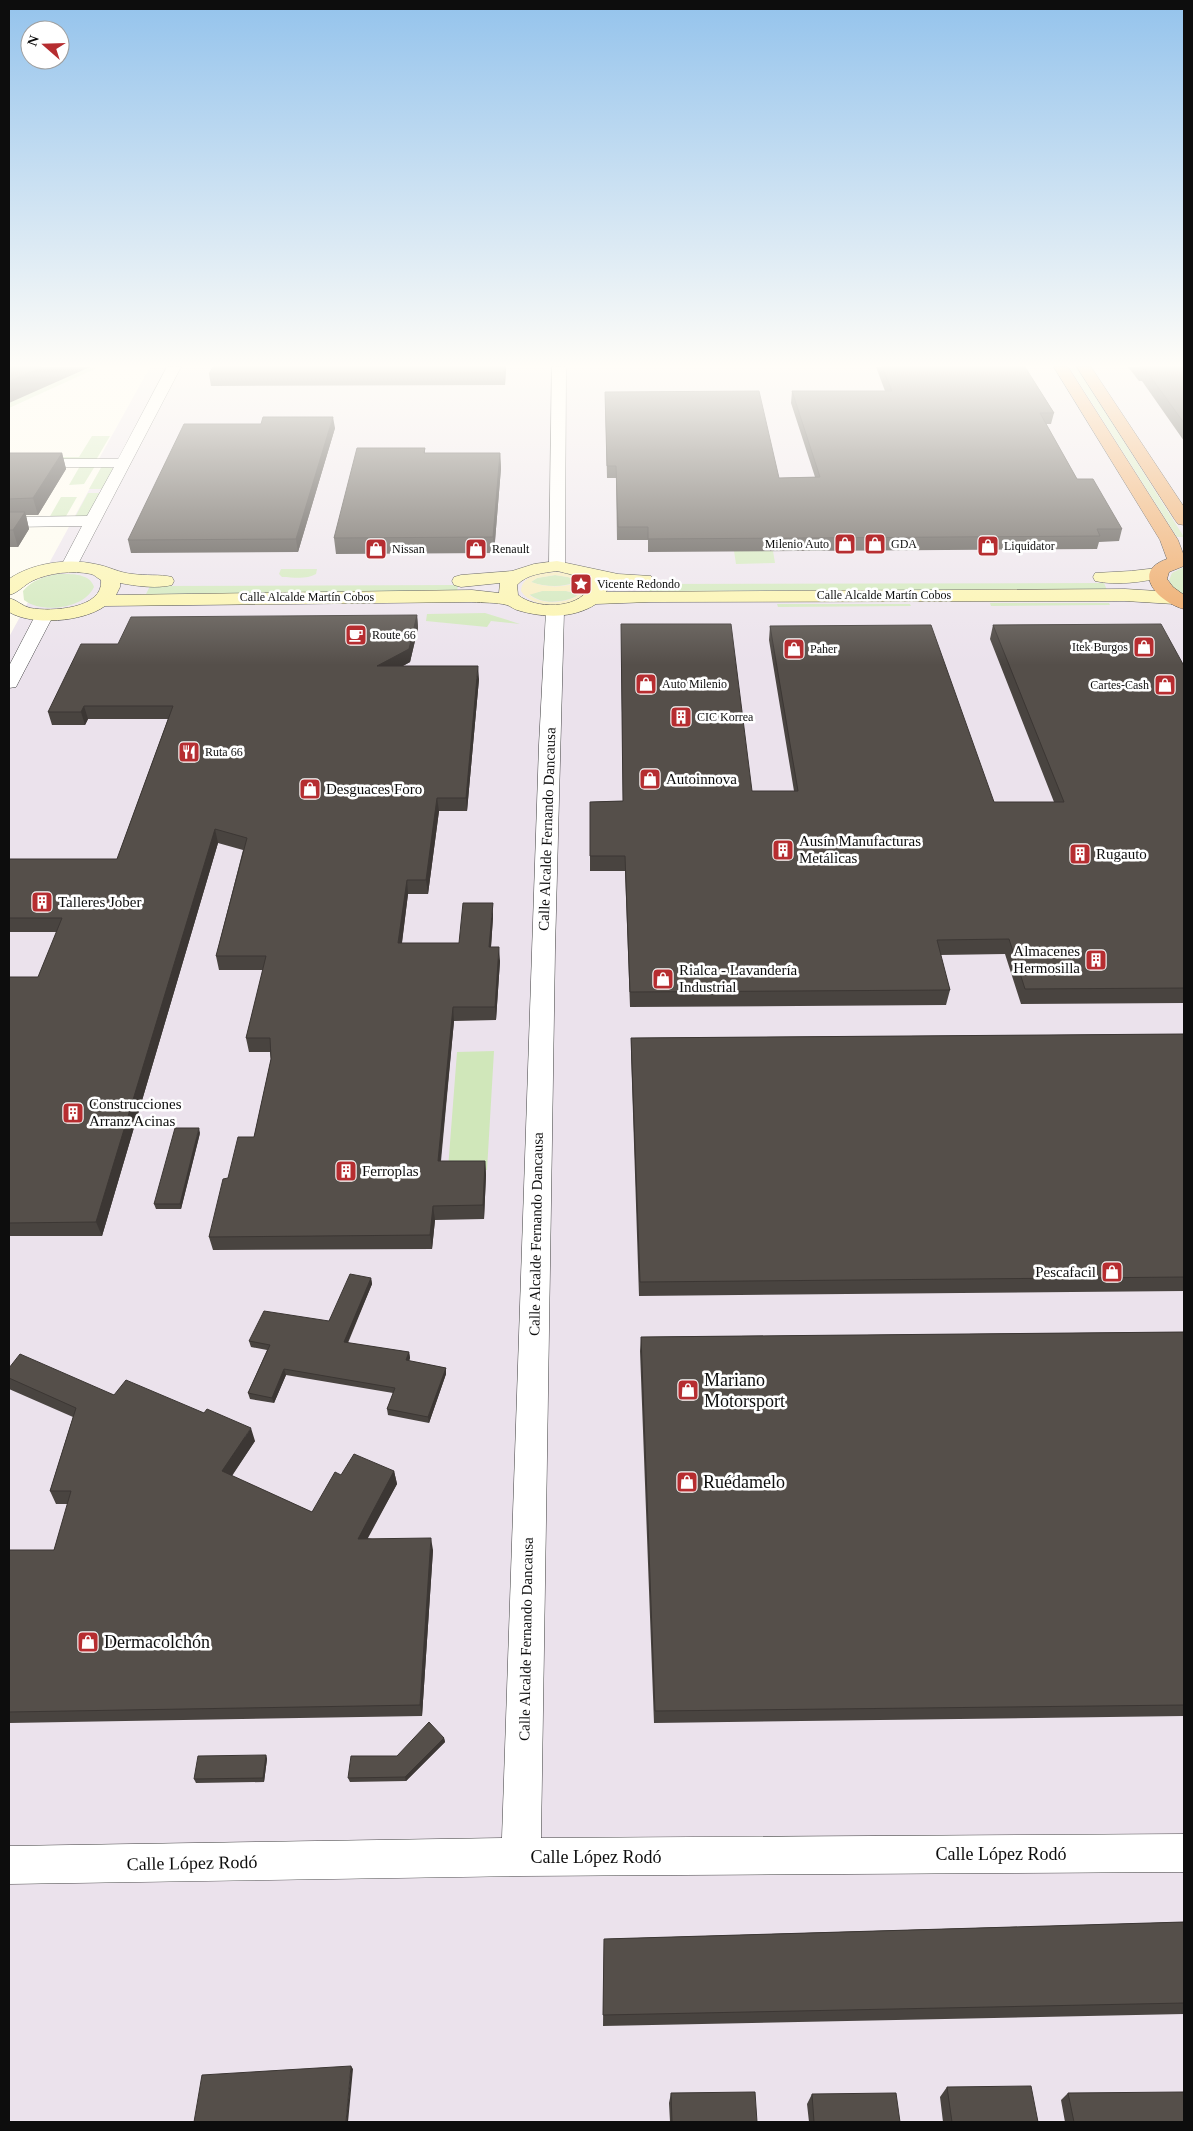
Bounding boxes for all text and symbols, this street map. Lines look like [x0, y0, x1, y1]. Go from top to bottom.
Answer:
north arrow [20, 20, 70, 70]
text: N [24, 33, 42, 48]
shop icon: Milenio Auto [833, 532, 857, 556]
shop icon: GDA [863, 532, 887, 556]
shop icon: Liquidator [976, 534, 1000, 558]
shop icon: Nissan [364, 537, 388, 561]
shop icon: Renault [464, 537, 488, 561]
place label: Milenio Auto [765, 537, 829, 551]
place label: GDA [891, 537, 917, 551]
place label: Liquidator [1004, 539, 1055, 553]
place label: Nissan [392, 542, 425, 556]
place label: Renault [492, 542, 530, 556]
place icon: Vicente Redondo [569, 572, 593, 596]
place label: Vicente Redondo [597, 577, 680, 591]
street label: Calle Alcalde Martín Cobos [817, 588, 951, 602]
street label: Calle Alcalde Martín Cobos [240, 590, 374, 604]
cafe icon: Route 66 [344, 623, 368, 647]
place label: Route 66 [372, 628, 416, 642]
shop icon: Itek Burgos [1132, 635, 1156, 659]
shop icon: Paher [782, 637, 806, 661]
place label: Itek Burgos [1072, 640, 1128, 654]
place label: Paher [810, 642, 837, 656]
shop icon: Auto Milenio [634, 672, 658, 696]
shop icon: Cartes-Cash [1153, 673, 1177, 697]
place label: Auto Milenio [662, 677, 727, 691]
place label: Cartes-Cash [1090, 678, 1149, 692]
building icon: CIC Korrea [669, 705, 693, 729]
place label: CIC Korrea [697, 710, 754, 724]
street label: Calle Alcalde Fernando Dancausa [535, 727, 559, 931]
restaurant icon: Ruta 66 [177, 740, 201, 764]
place label: Ruta 66 [205, 745, 243, 759]
shop icon: Autoinnova [638, 767, 662, 791]
place label: Autoinnova [666, 771, 737, 787]
shop icon: Desguaces Foro [298, 777, 322, 801]
place label: Desguaces Foro [326, 781, 422, 797]
place label: Ausín Manufacturas Metálicas [799, 833, 921, 866]
building icon: Ausín Manufacturas Metálicas [771, 838, 795, 862]
building icon: Rugauto [1068, 842, 1092, 866]
place label: Rugauto [1096, 846, 1147, 862]
building icon: Talleres Jober [30, 890, 54, 914]
place label: Talleres Jober [58, 894, 142, 910]
place label: Almacenes Hermosilla [1013, 943, 1080, 976]
building icon: Almacenes Hermosilla [1084, 948, 1108, 972]
place label: Rialca - Lavandería Industrial [679, 962, 798, 995]
shop icon: Rialca - Lavandería Industrial [651, 967, 675, 991]
place label: Construcciones Arranz Acinas [89, 1096, 182, 1129]
building icon: Construcciones Arranz Acinas [61, 1101, 85, 1125]
street label: Calle Alcalde Fernando Dancausa [526, 1132, 546, 1336]
building icon: Ferroplas [334, 1159, 358, 1183]
place label: Ferroplas [362, 1163, 419, 1179]
shop icon: Pescafacil [1100, 1260, 1124, 1284]
place label: Pescafacil [1035, 1264, 1096, 1280]
place label: Mariano Motorsport [704, 1370, 785, 1411]
shop icon: Mariano Motorsport [676, 1378, 700, 1402]
shop icon: Ruédamelo [675, 1470, 699, 1494]
place label: Ruédamelo [703, 1472, 785, 1492]
street label: Calle Alcalde Fernando Dancausa [516, 1537, 536, 1741]
shop icon: Dermacolchón [76, 1630, 100, 1654]
place label: Dermacolchón [104, 1632, 210, 1652]
street label: Calle López Rodó [936, 1844, 1066, 1864]
street label: Calle López Rodó [531, 1847, 661, 1867]
street label: Calle López Rodó [126, 1852, 258, 1874]

